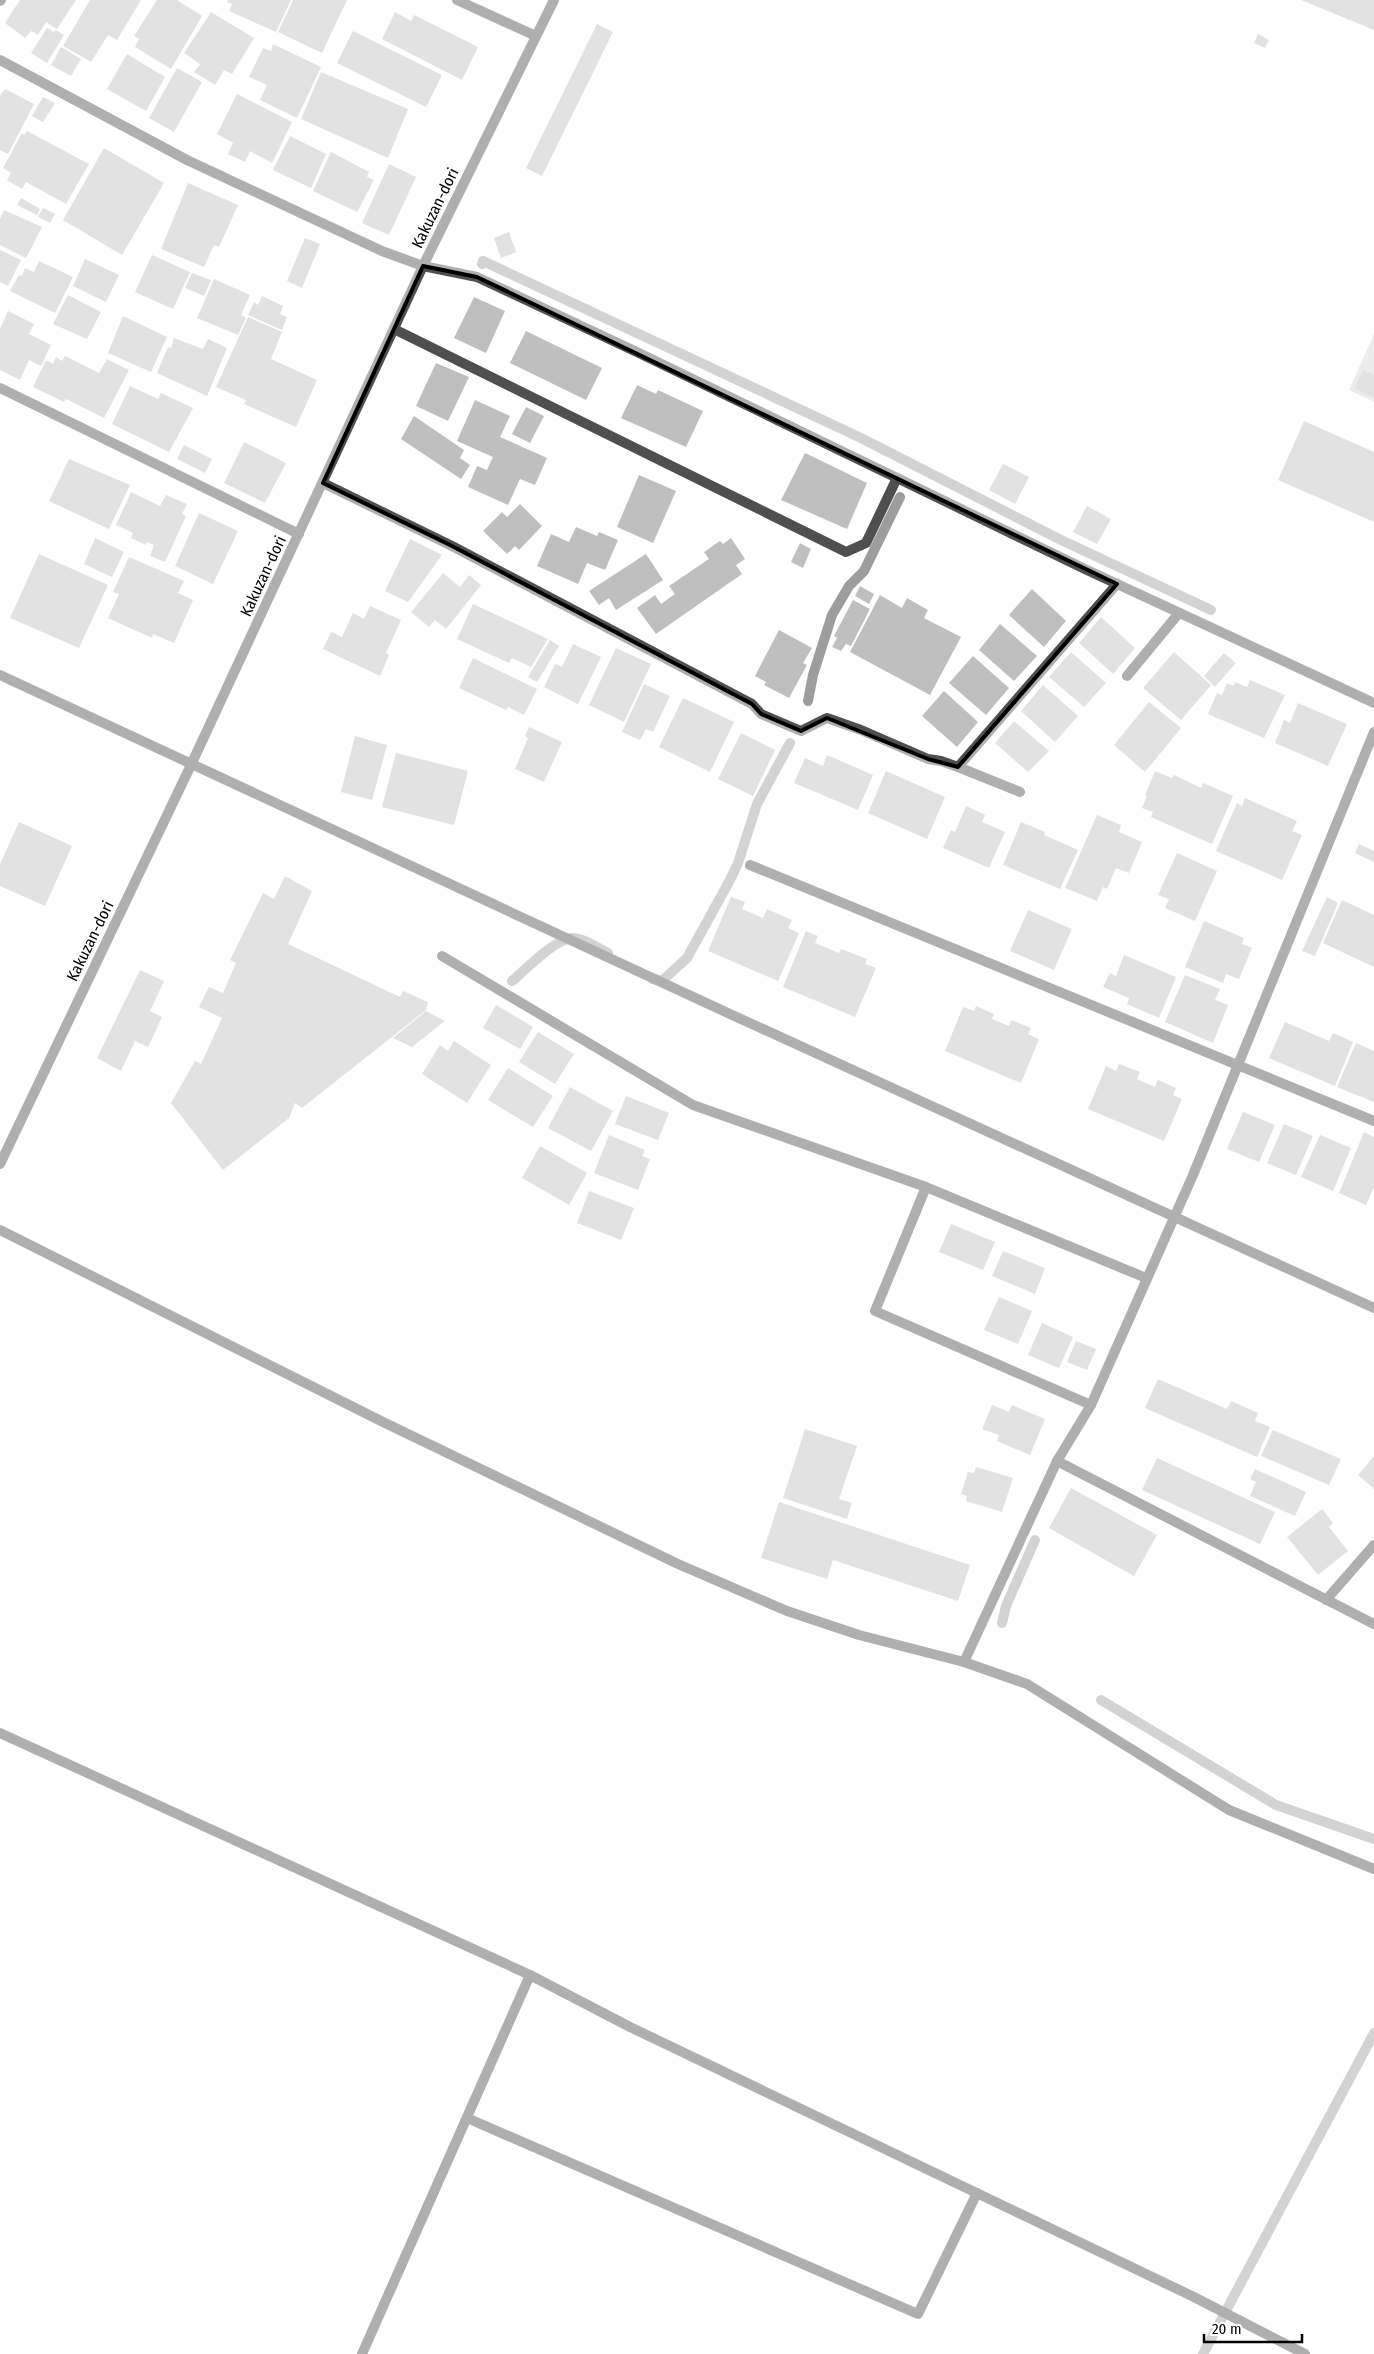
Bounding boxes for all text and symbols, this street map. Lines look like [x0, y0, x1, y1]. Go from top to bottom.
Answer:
street label: Kakuzan-dori [407, 165, 463, 251]
street label: Kakuzan-dori [236, 533, 290, 619]
street label: Kakuzan-dori [62, 898, 118, 984]
scale bar [1204, 2312, 1302, 2344]
text: 20 m [1212, 2320, 1242, 2338]

